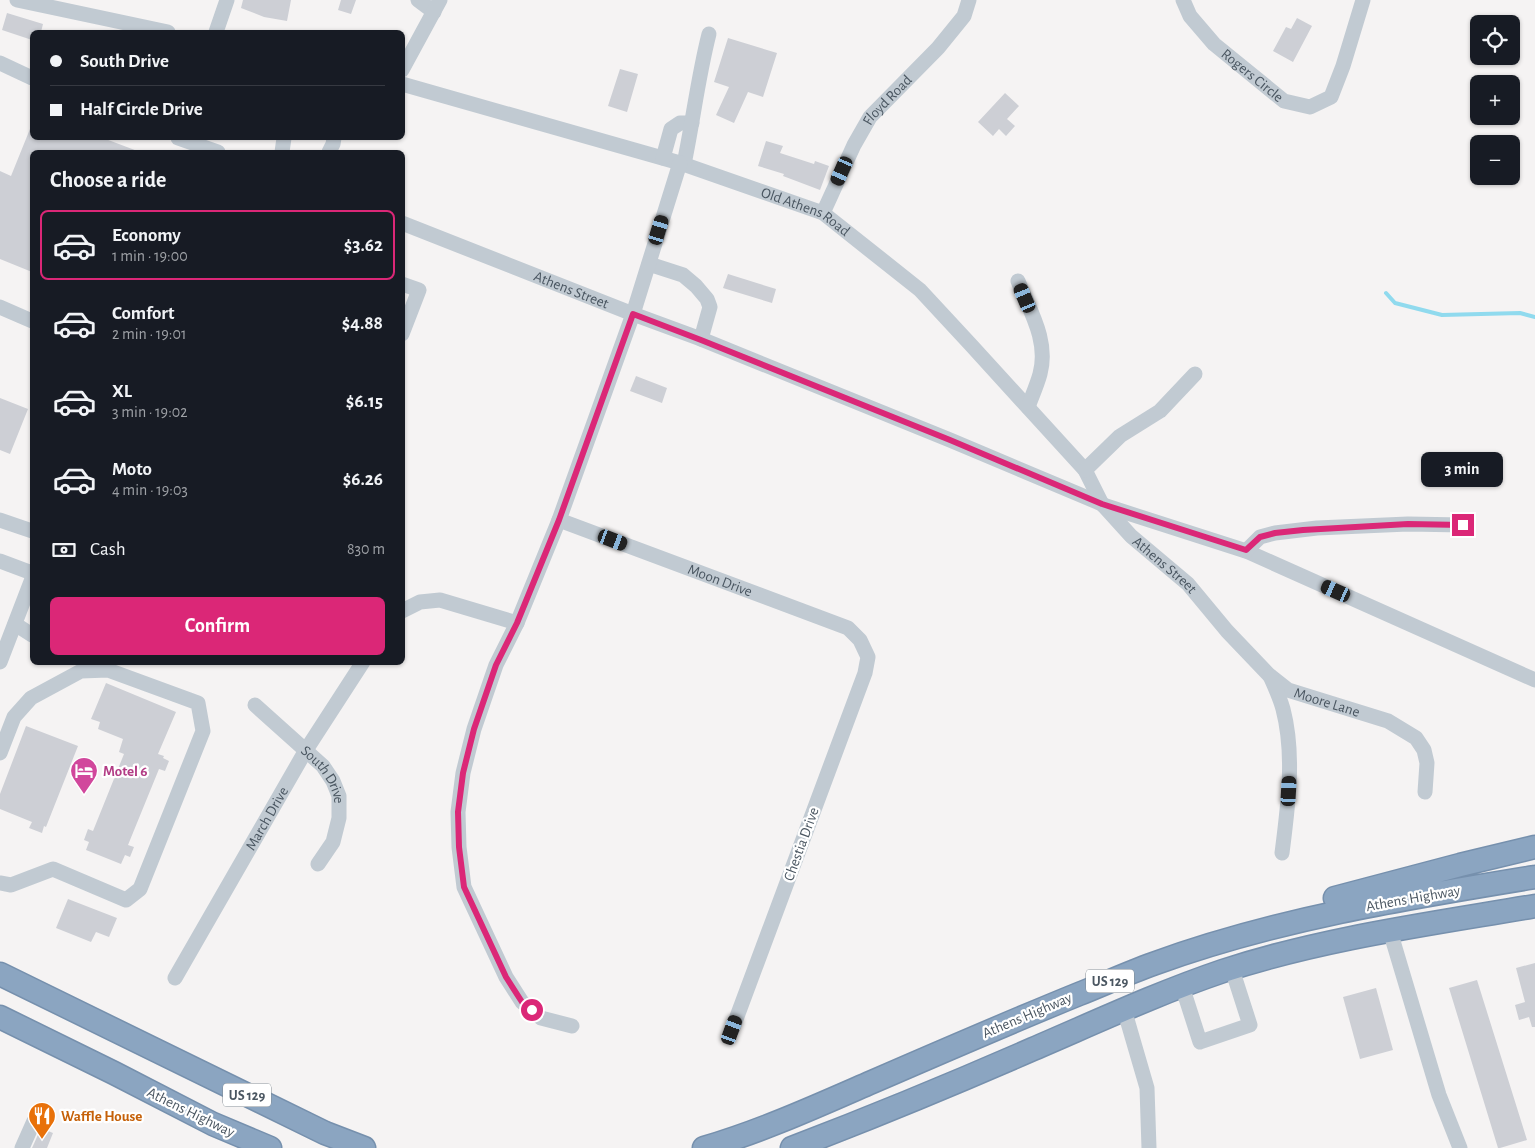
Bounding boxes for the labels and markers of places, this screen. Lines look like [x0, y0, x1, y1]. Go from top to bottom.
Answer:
hotel icon: Motel 6 [69, 756, 99, 795]
place label: Motel 6 [103, 764, 148, 779]
restaurant icon: Waffle House [27, 1101, 57, 1140]
place label: Waffle House [61, 1109, 142, 1124]

